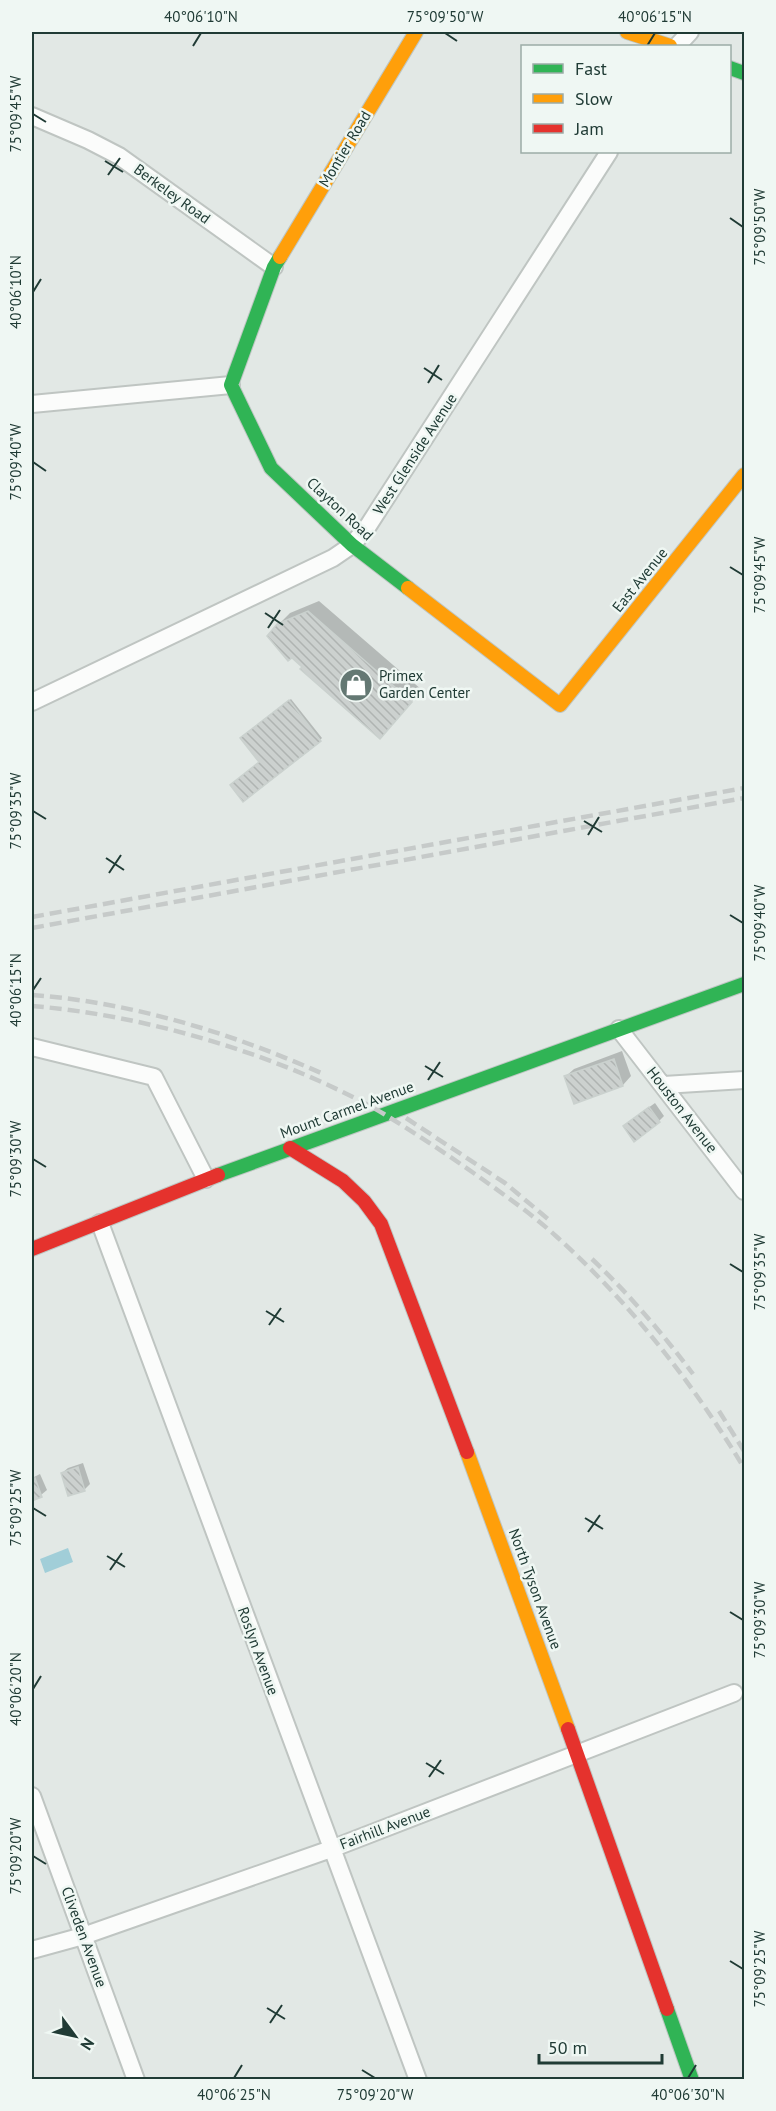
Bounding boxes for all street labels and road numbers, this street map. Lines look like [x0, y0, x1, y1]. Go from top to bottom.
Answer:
street label: Montier Road [314, 107, 375, 190]
street label: Berkeley Road [130, 159, 214, 228]
street label: West Glenside Avenue [368, 390, 461, 518]
street label: Clayton Road [303, 473, 378, 544]
street label: East Avenue [608, 544, 671, 616]
street label: Houston Avenue [643, 1063, 722, 1157]
street label: Mount Carmel Avenue [277, 1077, 416, 1143]
street label: North Tyson Avenue [505, 1526, 566, 1652]
street label: Roslyn Avenue [234, 1604, 283, 1698]
street label: Fairhill Avenue [337, 1802, 433, 1854]
street label: Cliveden Avenue [57, 1884, 112, 1990]

